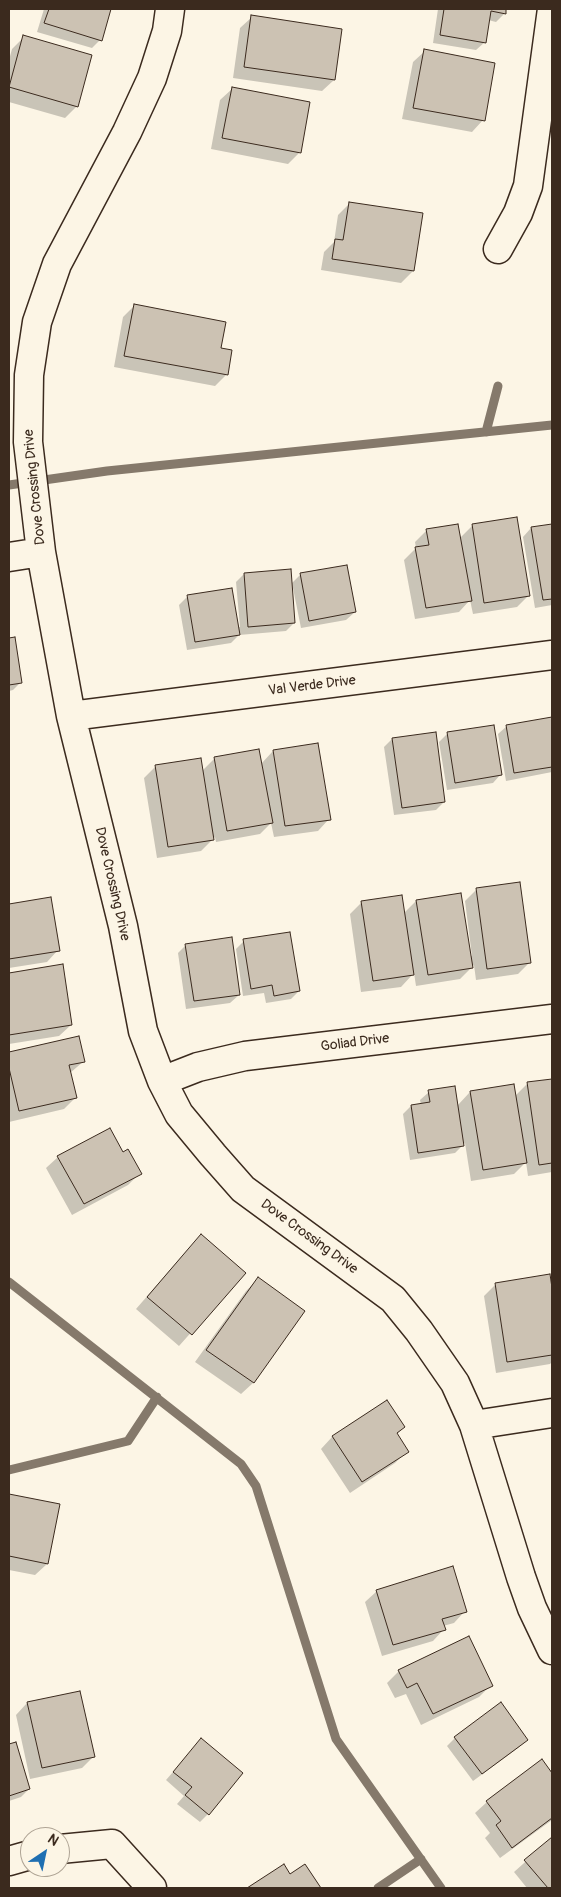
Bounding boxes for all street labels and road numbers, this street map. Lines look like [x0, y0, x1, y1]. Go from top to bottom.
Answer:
street label: Dove Crossing Drive [21, 428, 49, 546]
street label: Val Verde Drive [267, 672, 357, 700]
street label: Dove Crossing Drive [91, 826, 133, 942]
street label: Goliad Drive [320, 1030, 390, 1056]
street label: Dove Crossing Drive [257, 1196, 361, 1278]

